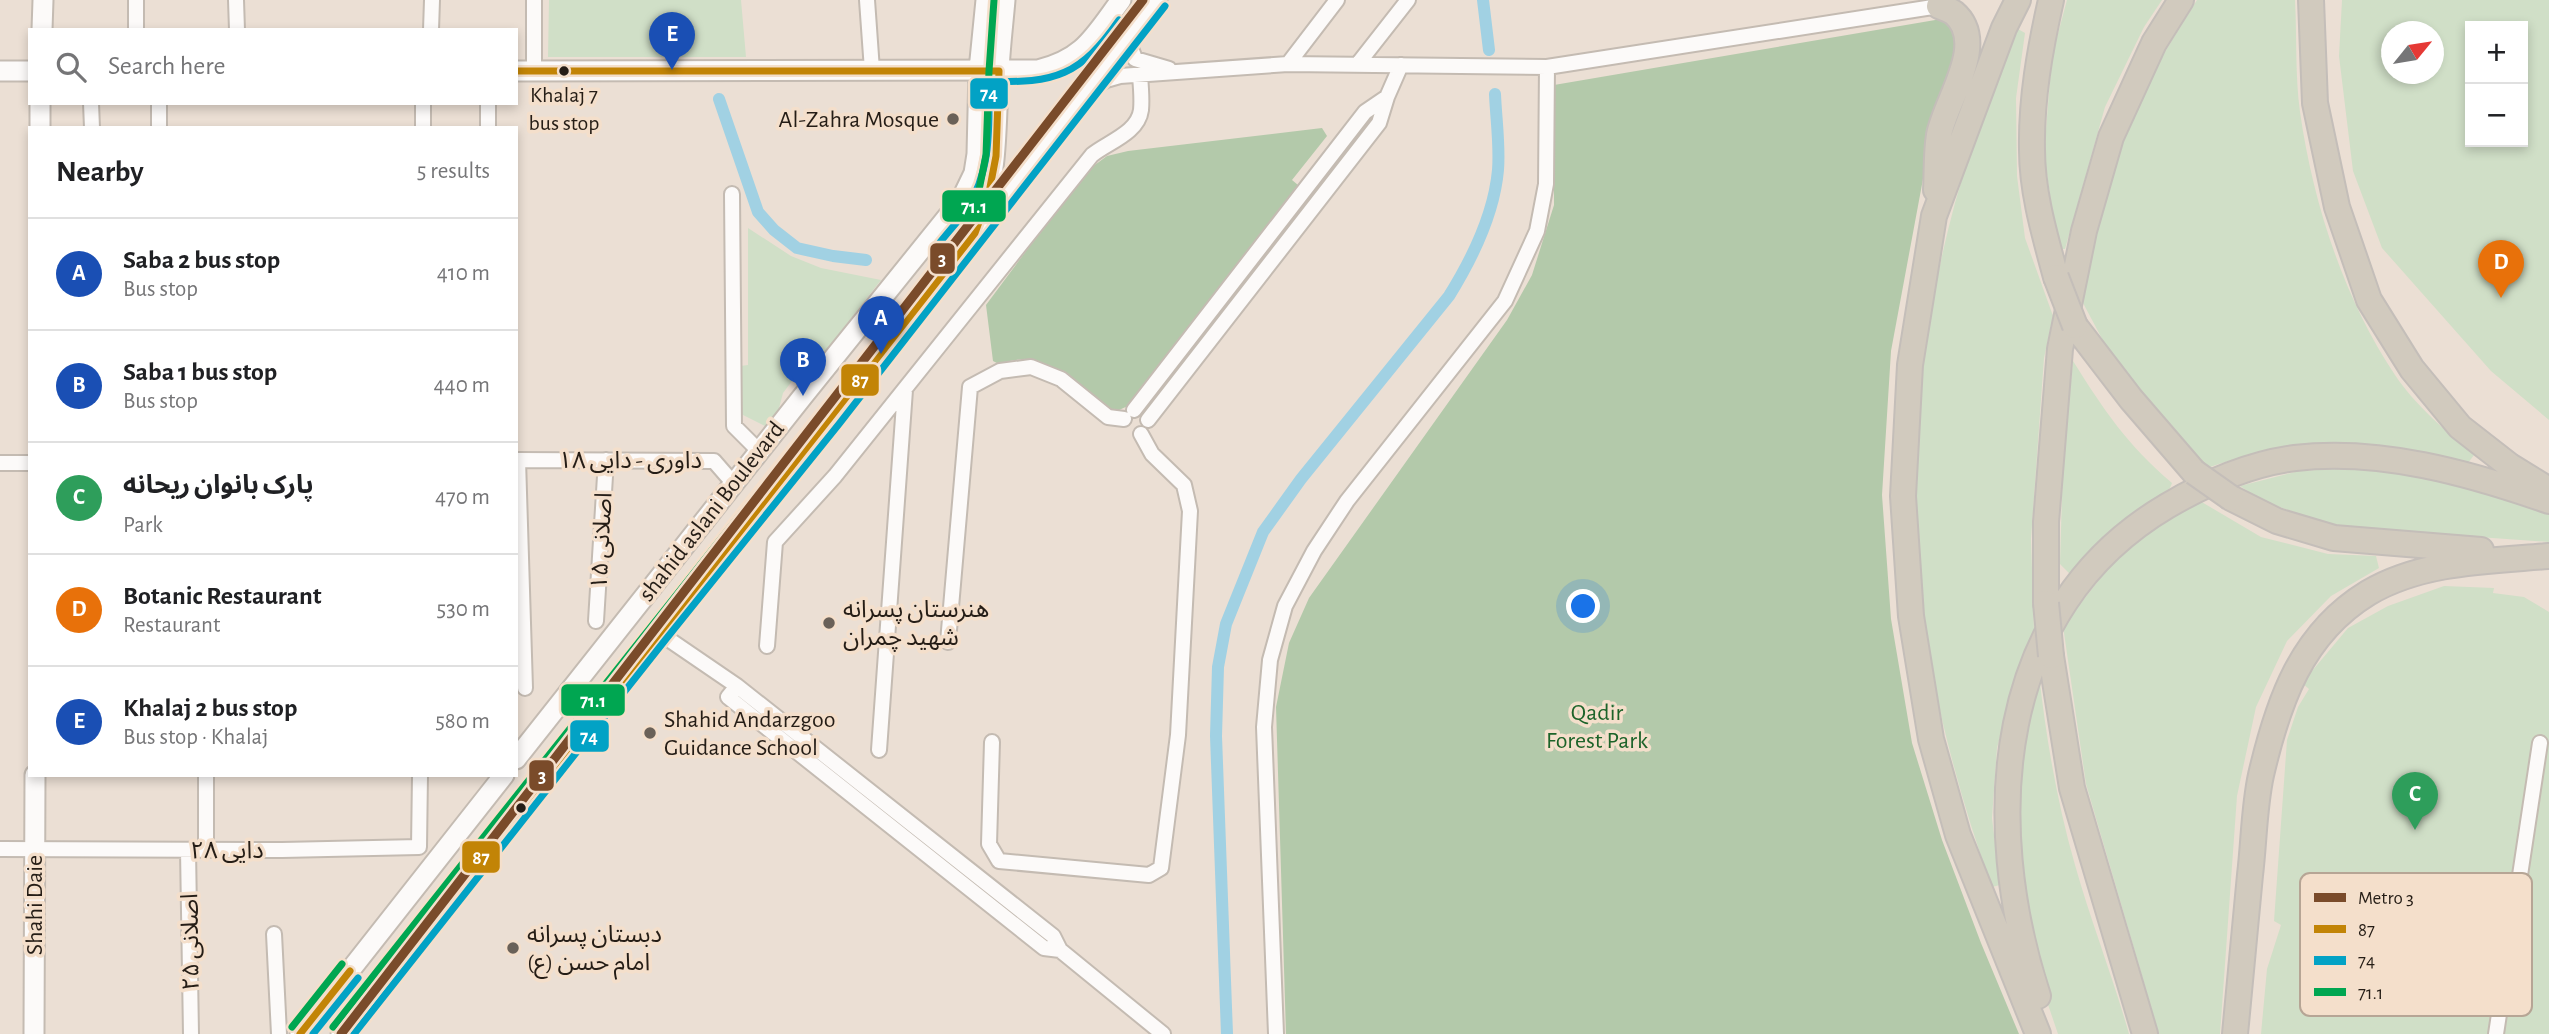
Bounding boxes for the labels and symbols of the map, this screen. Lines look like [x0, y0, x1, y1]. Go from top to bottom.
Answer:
pin: E [649, 12, 695, 70]
north arrow [2381, 21, 2444, 84]
marker: Khalaj 7 bus stop [557, 64, 571, 78]
line badge: 74 [969, 77, 1009, 110]
place label: Khalaj 7 bus stop [528, 84, 600, 134]
text: 74 [980, 85, 998, 104]
place label: Al-Zahra Mosque [779, 108, 939, 132]
marker: Al-Zahra Mosque [945, 111, 961, 127]
line badge: 71.1 [941, 189, 1007, 223]
text: 71.1 [961, 198, 987, 217]
pin: D [2478, 240, 2524, 298]
line badge: 3 [929, 242, 956, 275]
text: 3 [938, 250, 946, 269]
pin: A [858, 296, 904, 354]
pin: B [780, 338, 826, 396]
line badge: 87 [840, 363, 880, 397]
text: 87 [851, 372, 869, 391]
street label: shahid aslani Boulevard [634, 417, 789, 606]
street label: داوری - دایی ۱۸ [558, 449, 702, 474]
street label: اصلانی ۱۵ [587, 492, 617, 590]
your location [1566, 589, 1600, 623]
place label: هنرستان پسرانه شهید چمران [843, 598, 989, 652]
marker: هنرستان پسرانه شهید چمران [821, 615, 837, 631]
line badge: 71.1 [560, 683, 626, 717]
text: 71.1 [580, 692, 606, 711]
park label: Qadir Forest Park [1546, 701, 1648, 753]
place label: Shahid Andarzgoo Guidance School [664, 708, 836, 760]
line badge: 74 [569, 719, 610, 753]
marker: Shahid Andarzgoo Guidance School [642, 725, 658, 741]
text: 74 [580, 728, 598, 747]
line badge: 3 [528, 759, 555, 792]
text: 3 [538, 767, 546, 786]
pin: C [2392, 772, 2438, 830]
unlabelled marker [514, 801, 528, 815]
street label: دایی ۲۸ [190, 839, 264, 863]
line badge: 87 [461, 840, 501, 874]
text: 87 [472, 849, 490, 868]
street label: Shahi Daie [23, 855, 47, 955]
legend [2300, 873, 2532, 1016]
text: Metro 3 [2358, 889, 2414, 908]
street label: اصلانی ۲۵ [178, 893, 204, 991]
text: 87 [2358, 921, 2375, 940]
place label: دبستان پسرانه امام حسن (ع) [527, 923, 662, 980]
marker: دبستان پسرانه امام حسن (ع) [505, 940, 521, 956]
text: 74 [2358, 952, 2375, 971]
text: 71.1 [2358, 984, 2383, 1003]

